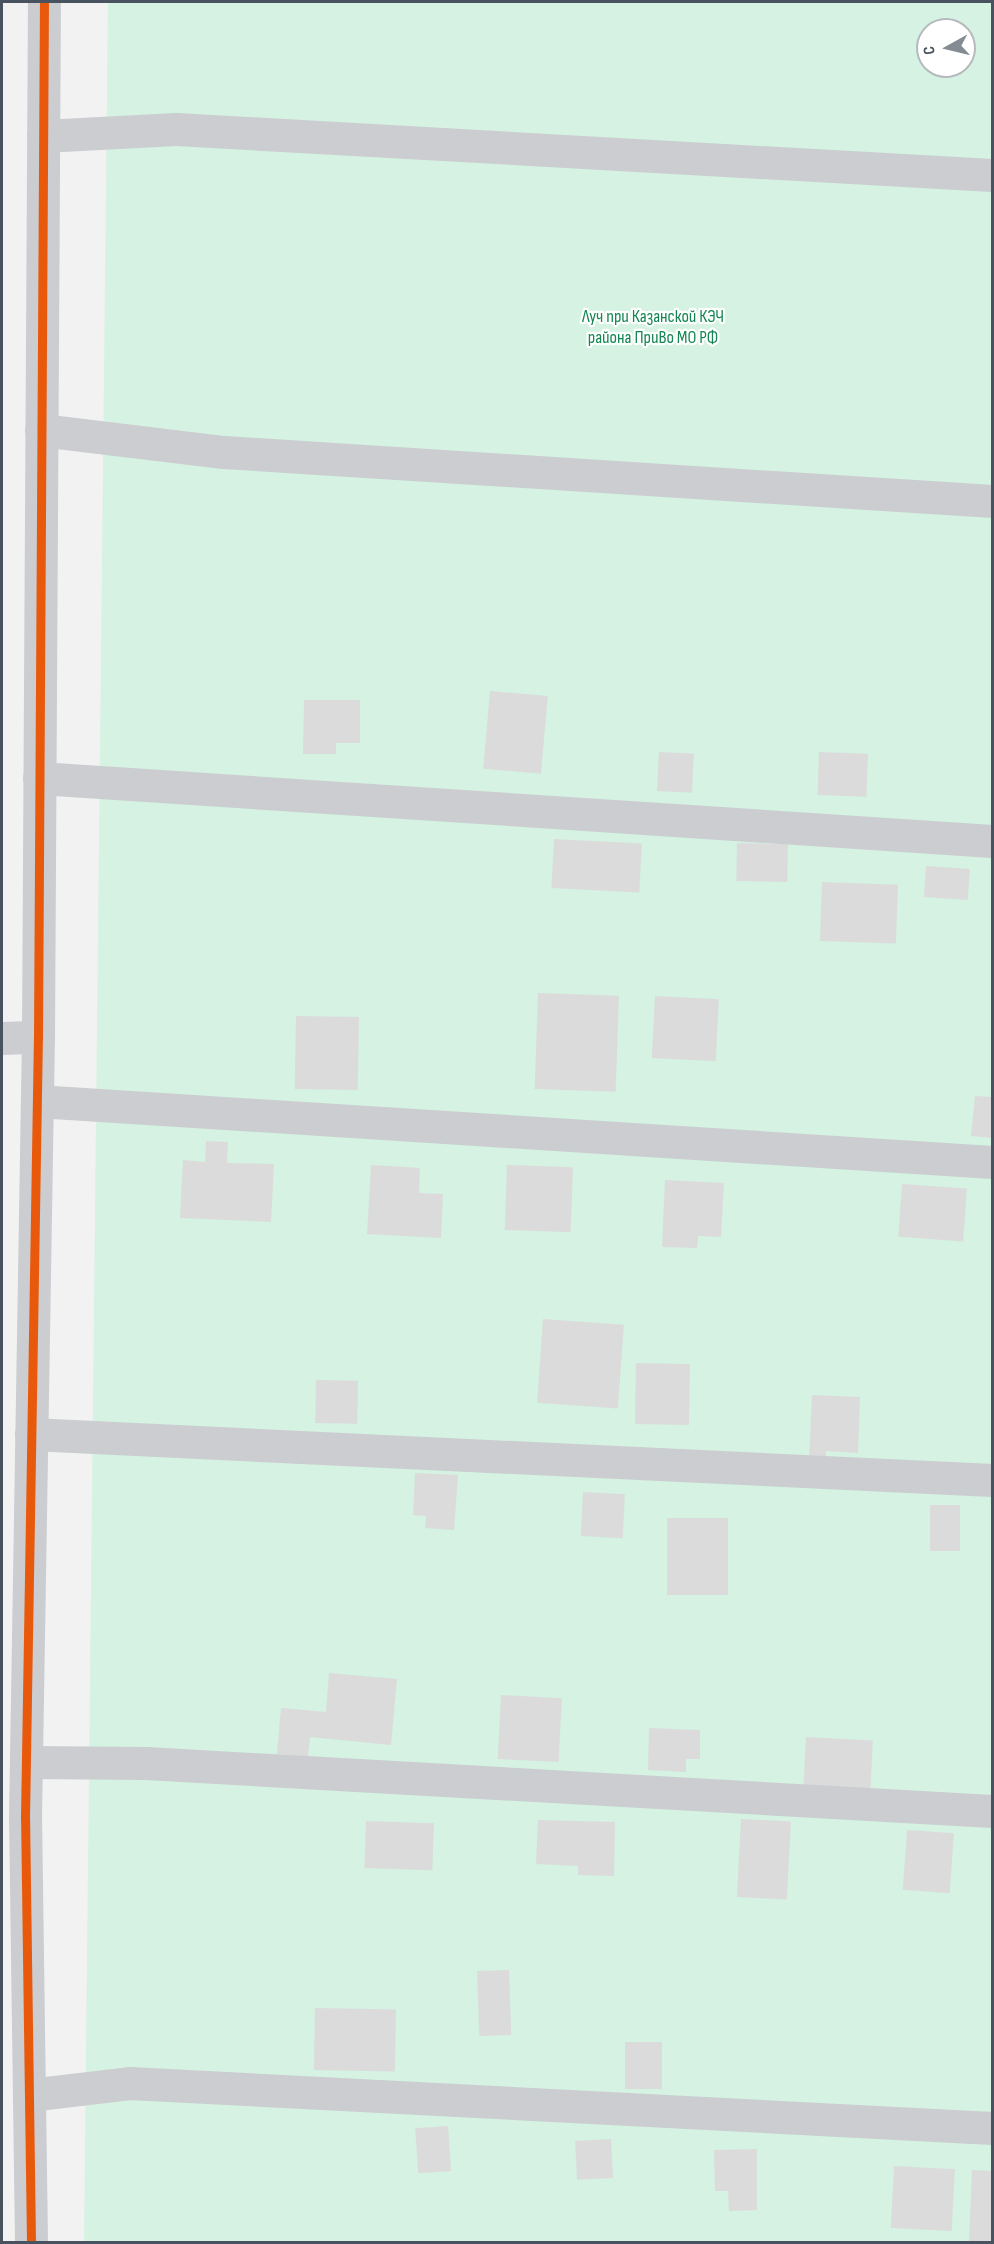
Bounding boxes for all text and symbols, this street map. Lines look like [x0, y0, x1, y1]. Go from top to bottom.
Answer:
north arrow [916, 18, 976, 78]
text: С [920, 45, 940, 56]
park label: Луч при Казанской КЭЧ района ПриВо МО РФ [582, 307, 724, 350]

